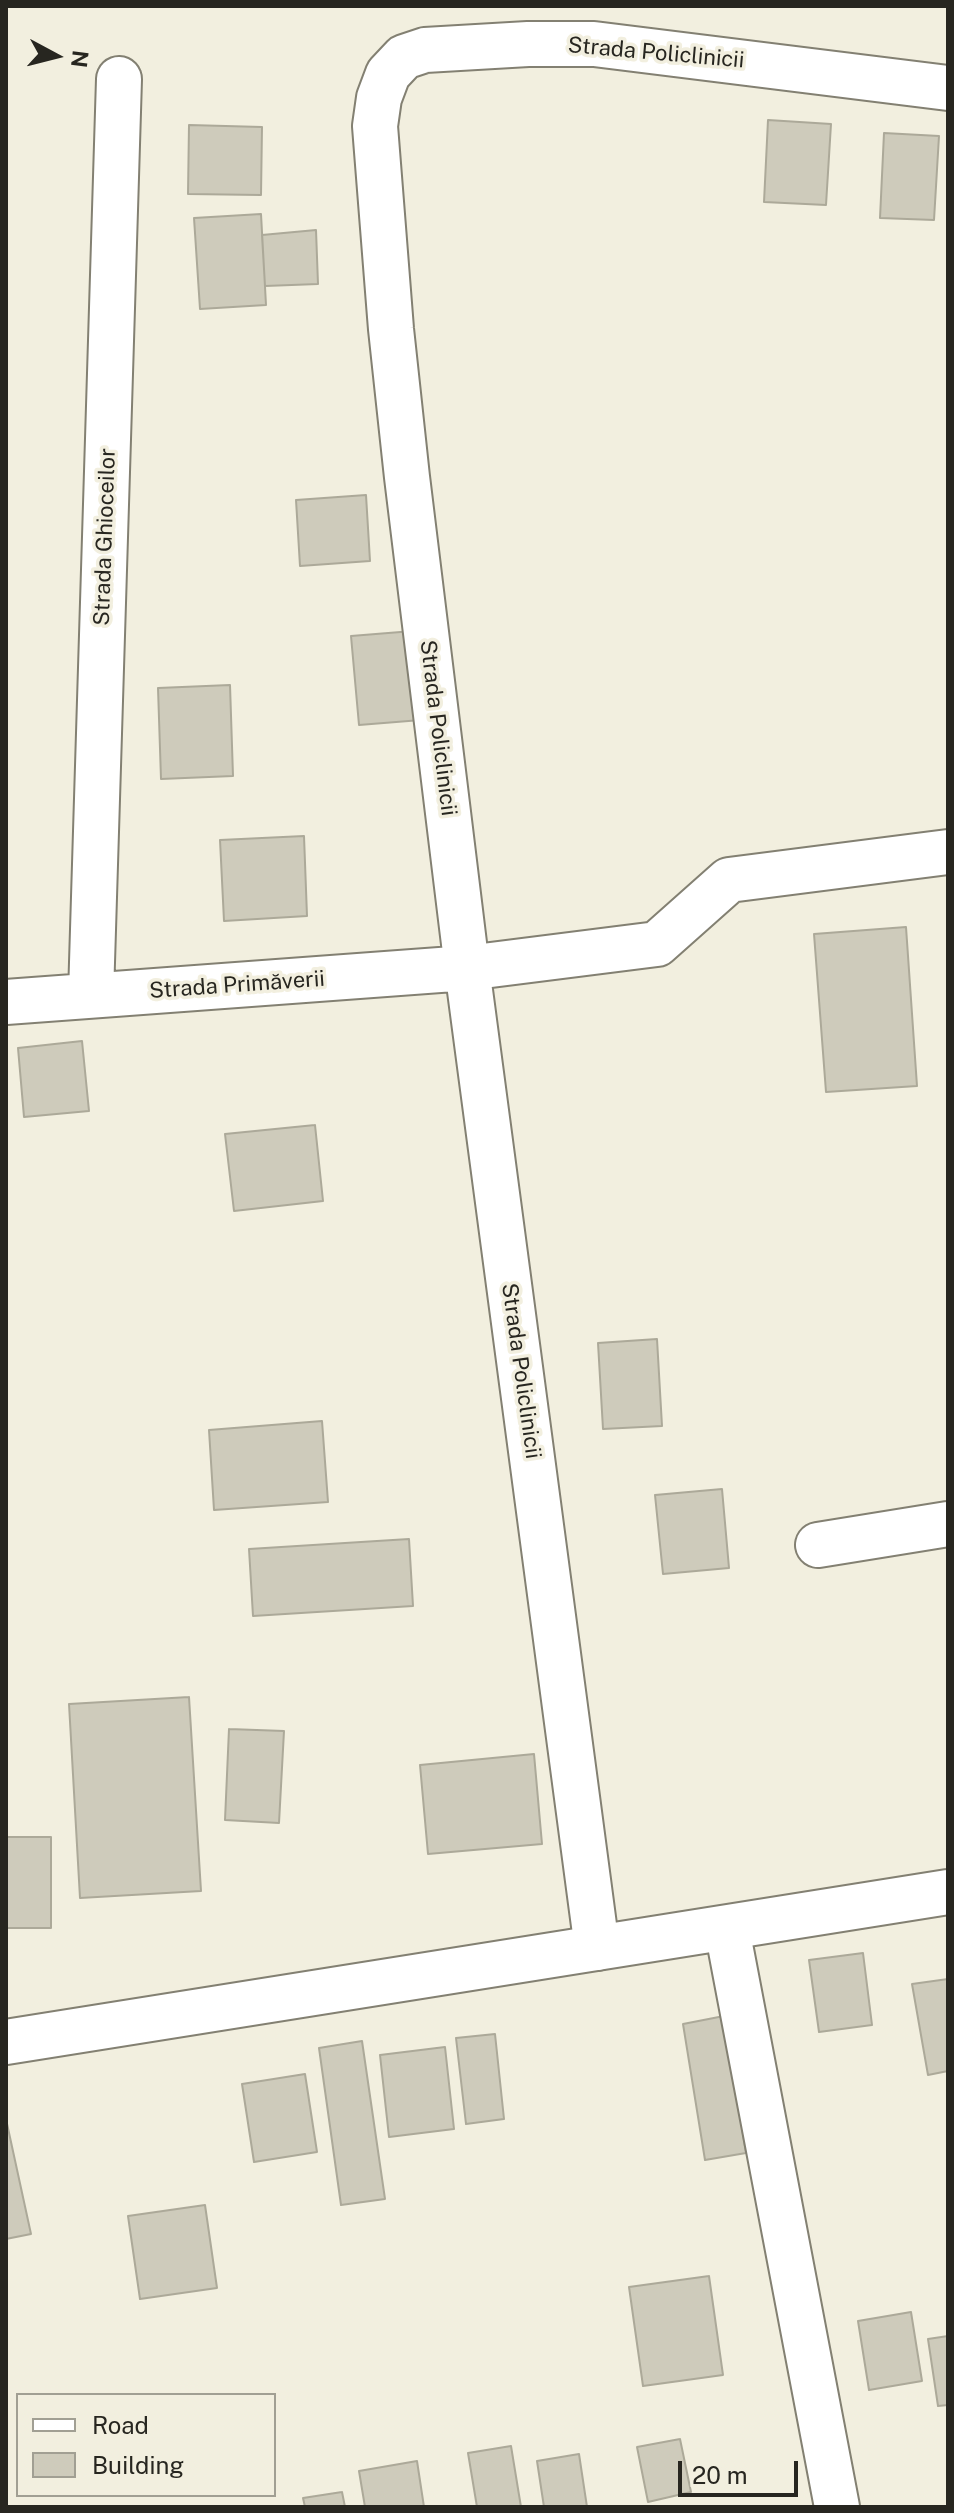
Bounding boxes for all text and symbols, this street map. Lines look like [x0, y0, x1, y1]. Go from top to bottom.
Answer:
north arrow [16, 16, 96, 96]
street label: Strada Policlinicii [567, 32, 745, 74]
text: N [66, 49, 94, 69]
street label: Strada Ghioceilor [89, 448, 121, 626]
street label: Strada Policlinicii [414, 639, 462, 817]
street label: Strada Primăverii [148, 966, 326, 1004]
street label: Strada Policlinicii [496, 1281, 546, 1461]
legend [16, 2393, 276, 2497]
text: Road [92, 2411, 149, 2439]
scale bar [682, 2445, 802, 2495]
text: Building [92, 2451, 184, 2479]
text: 20 m [692, 2461, 748, 2489]

